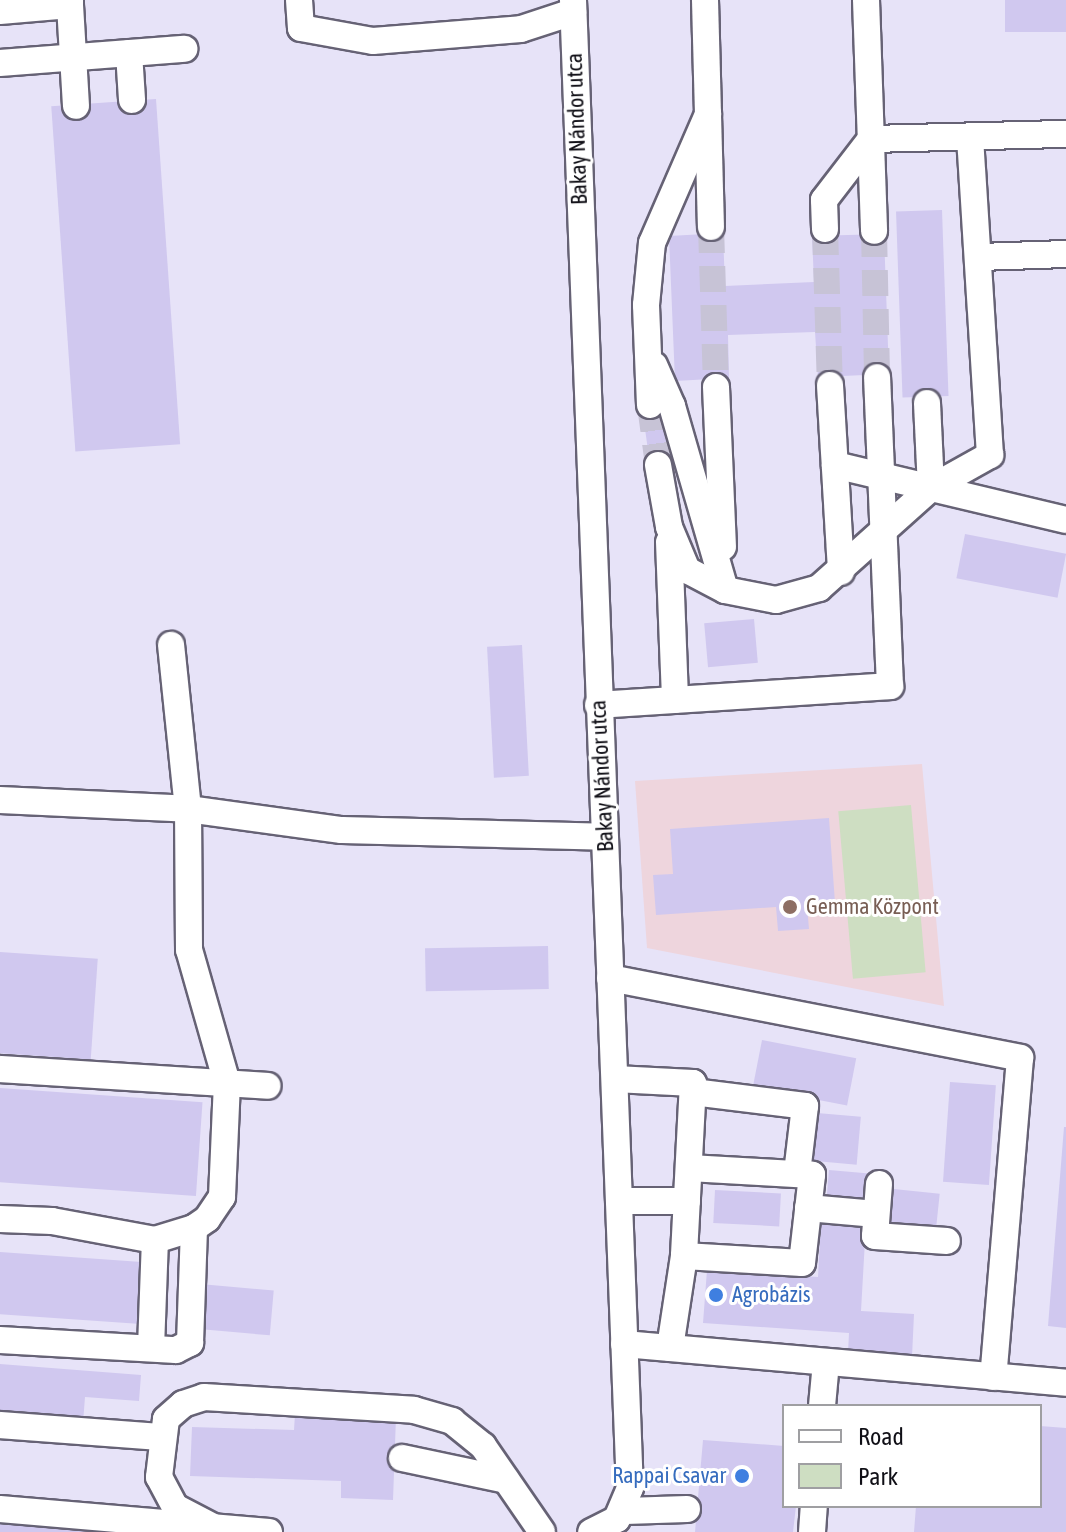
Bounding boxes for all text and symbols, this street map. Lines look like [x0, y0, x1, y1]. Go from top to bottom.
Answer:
street label: Bakay Nándor utca [561, 53, 593, 205]
street label: Bakay Nándor utca [585, 699, 619, 853]
place label: Gemma Központ [806, 894, 939, 920]
marker: Gemma Központ [781, 898, 799, 916]
place label: Agrobázis [732, 1282, 810, 1308]
marker: Agrobázis [707, 1286, 725, 1304]
legend [782, 1404, 1042, 1508]
text: Road [858, 1423, 904, 1450]
place label: Rappai Csavar [612, 1463, 726, 1489]
text: Park [858, 1463, 898, 1490]
marker: Rappai Csavar [733, 1467, 751, 1485]

